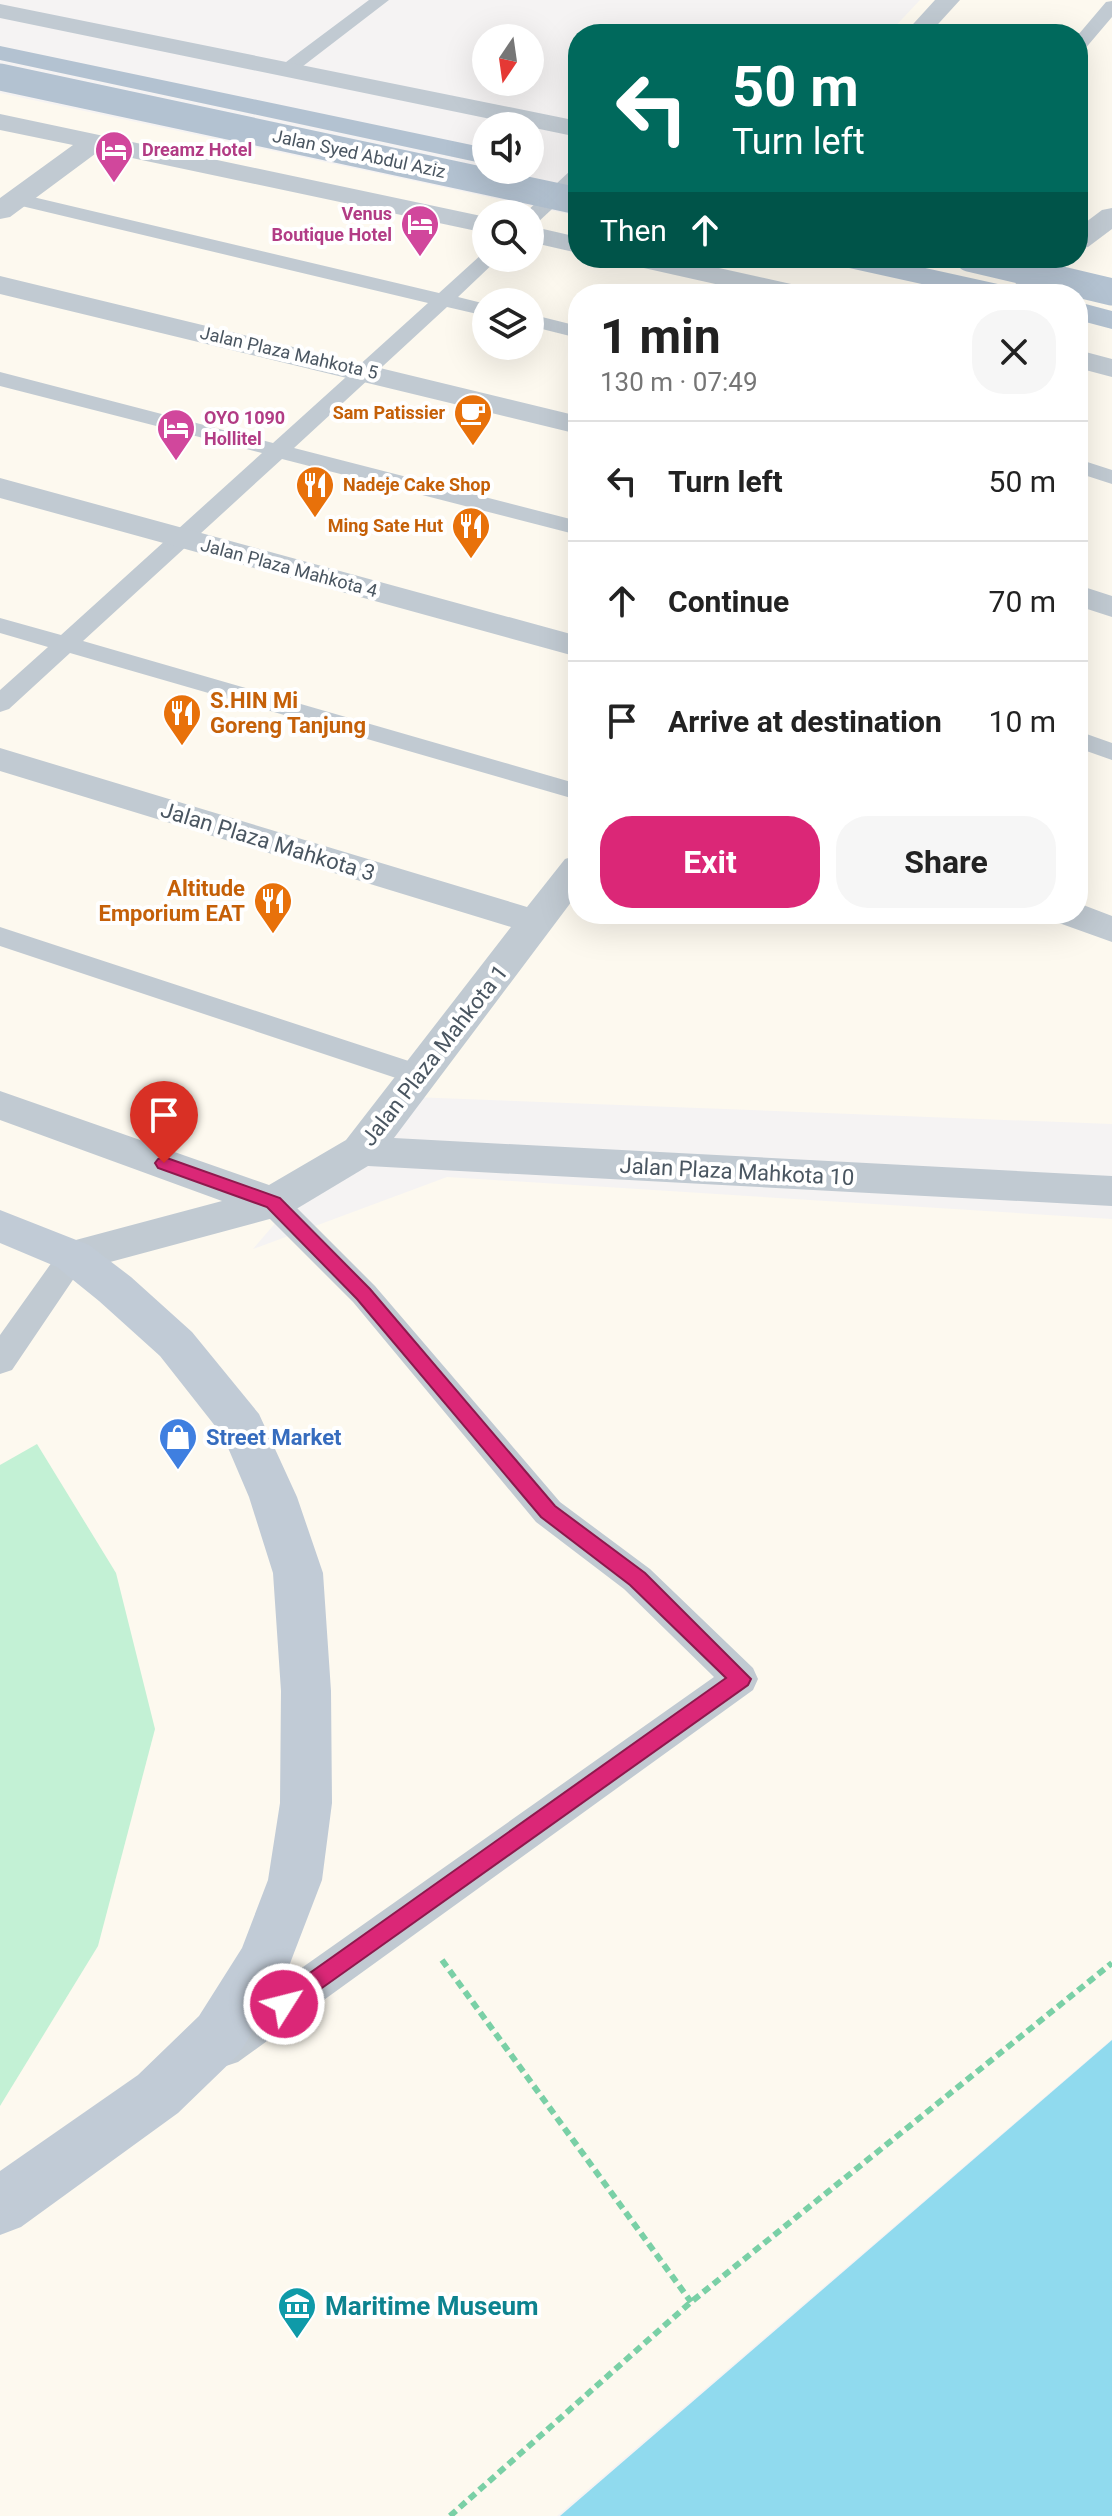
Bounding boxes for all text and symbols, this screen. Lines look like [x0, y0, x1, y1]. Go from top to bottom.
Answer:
north arrow [472, 24, 544, 96]
map controls [472, 24, 544, 360]
text: 50 m [732, 54, 859, 120]
icon: left [600, 56, 704, 160]
button: sound [472, 112, 544, 184]
text: Turn left [732, 121, 865, 163]
street label: Jalan Syed Abdul Aziz [271, 125, 448, 182]
hotel icon: Dreamz Hotel [93, 129, 135, 184]
place label: Dreamz Hotel [142, 139, 252, 160]
button: search [472, 200, 544, 272]
place label: Venus Boutique Hotel [272, 203, 392, 245]
hotel icon: Venus Boutique Hotel [399, 203, 441, 258]
icon: ahead [683, 208, 727, 252]
text: Then [600, 213, 667, 248]
button: layers [472, 288, 544, 360]
text: 1 min [600, 308, 721, 365]
button: close [972, 310, 1056, 394]
street label: Jalan Plaza Mahkota 5 [198, 322, 380, 383]
text: 130 m · 07:49 [600, 367, 758, 397]
cafe icon: Sam Patissier [452, 392, 494, 447]
place label: Sam Patissier [333, 402, 445, 423]
hotel icon: OYO 1090 Hollitel [155, 407, 197, 462]
place label: OYO 1090 Hollitel [204, 407, 285, 449]
icon: left [600, 459, 644, 503]
restaurant icon: Nadeje Cake Shop [294, 464, 336, 519]
text: Turn left [668, 464, 783, 499]
text: 50 m [989, 464, 1056, 499]
place label: Nadeje Cake Shop [343, 474, 491, 495]
restaurant icon: Ming Sate Hut [450, 505, 492, 560]
place label: Ming Sate Hut [328, 515, 443, 536]
street label: Jalan Plaza Mahkota 4 [198, 534, 380, 601]
icon: ahead [600, 579, 644, 623]
text: Continue [668, 584, 789, 619]
text: 70 m [989, 584, 1056, 619]
place label: S.HIN Mi Goreng Tanjung [210, 688, 366, 738]
restaurant icon: S.HIN Mi Goreng Tanjung [161, 692, 203, 747]
icon: arrive [600, 699, 644, 743]
text: Arrive at destination [668, 704, 942, 739]
text: 10 m [989, 704, 1056, 739]
street label: Jalan Plaza Mahkota 3 [158, 797, 378, 886]
button: Exit [600, 816, 820, 908]
button: Share [836, 816, 1056, 908]
place label: Altitude Emporium EAT [99, 876, 245, 926]
restaurant icon: Altitude Emporium EAT [252, 880, 294, 935]
street label: Jalan Plaza Mahkota 1 [356, 960, 513, 1151]
pin [130, 1081, 198, 1163]
icon: arrive [142, 1093, 186, 1137]
street label: Jalan Plaza Mahkota 10 [619, 1153, 855, 1190]
shop icon: Street Market [157, 1416, 199, 1471]
place label: Street Market [206, 1425, 342, 1450]
position arrow [242, 1962, 326, 2046]
museum icon: Maritime Museum [276, 2285, 318, 2340]
place label: Maritime Museum [325, 2291, 539, 2321]

